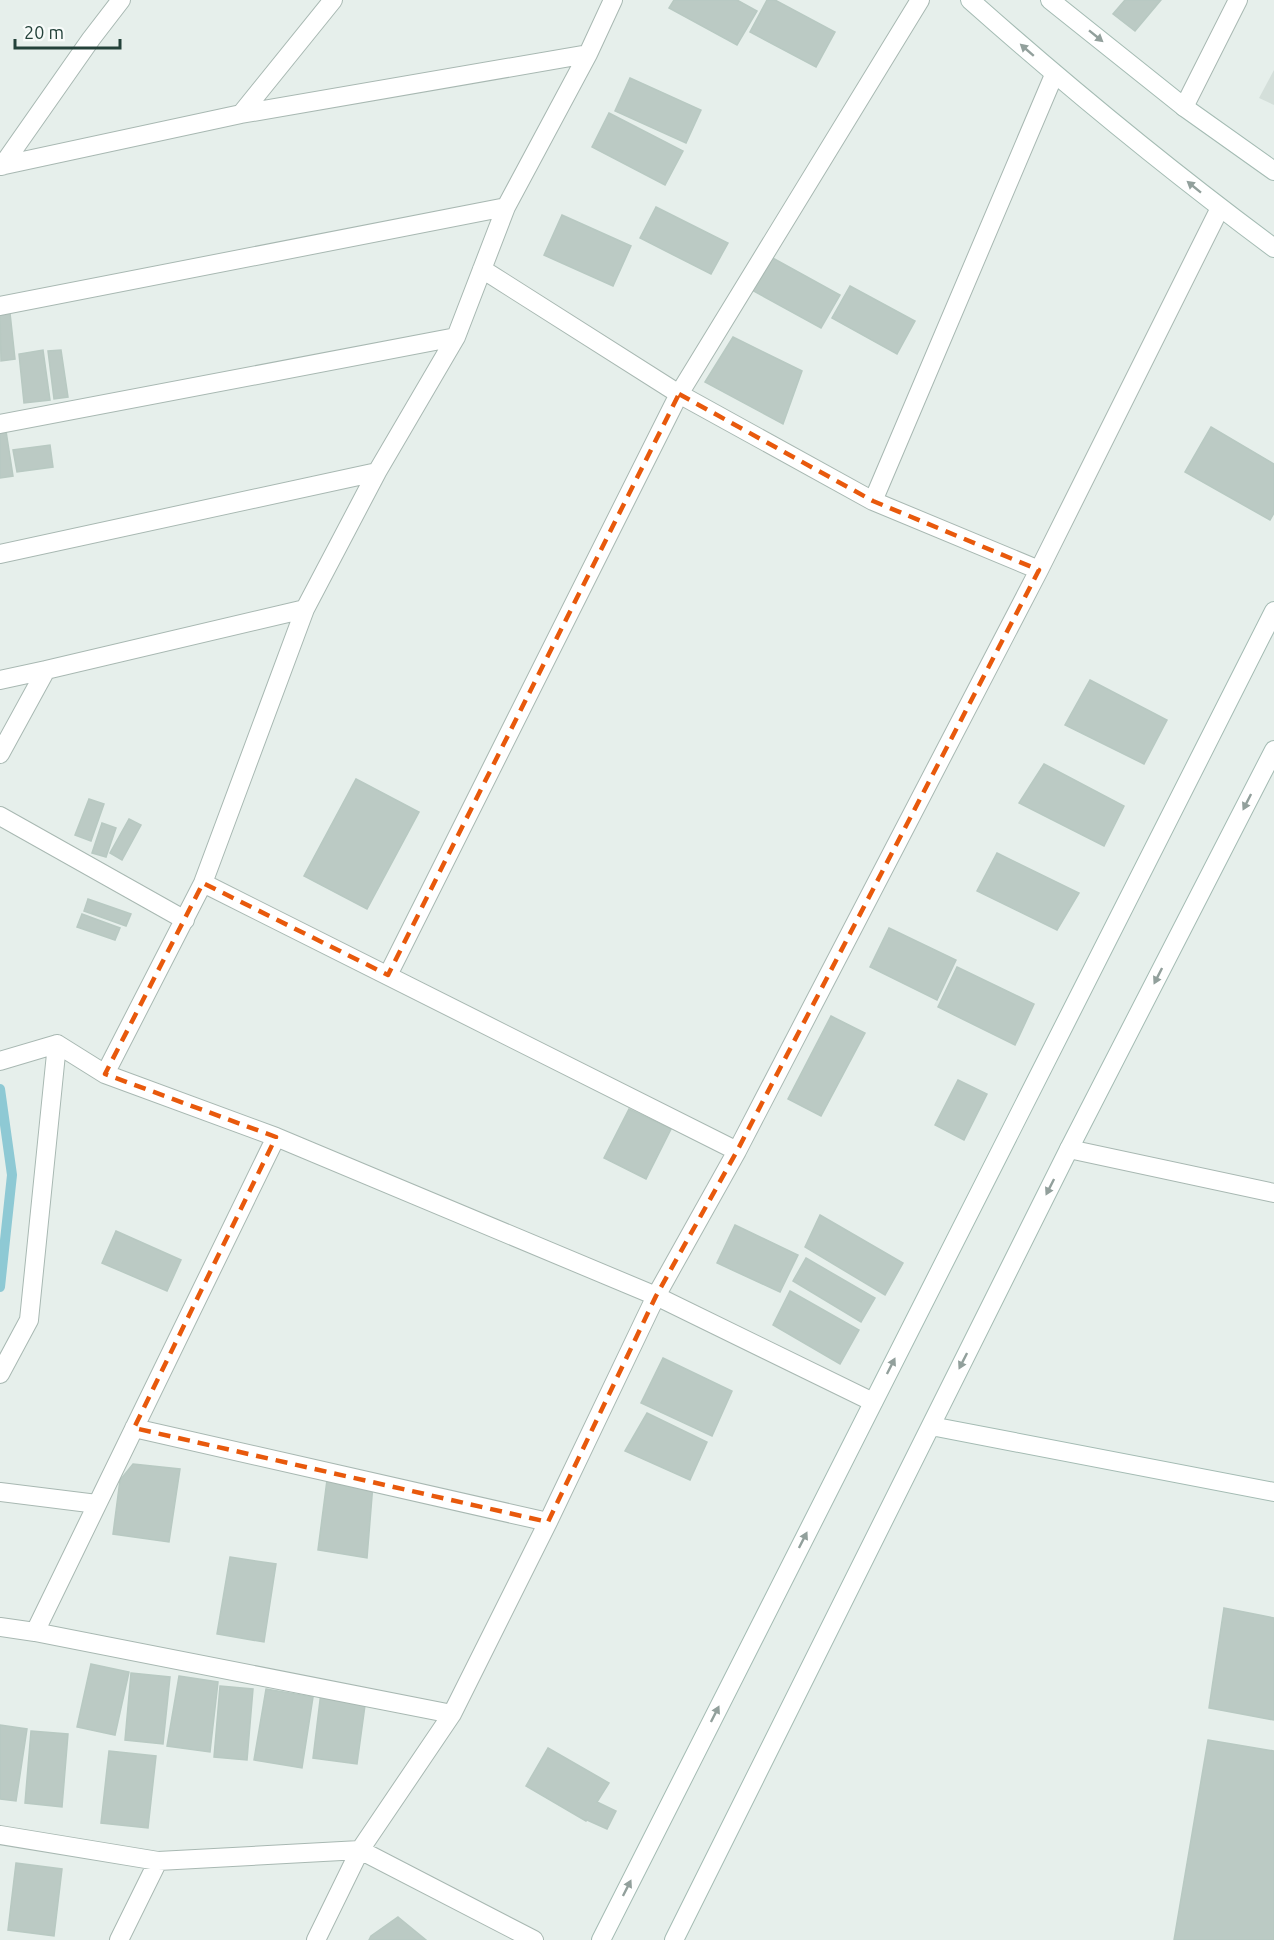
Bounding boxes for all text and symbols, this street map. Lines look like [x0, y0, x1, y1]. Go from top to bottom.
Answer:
scale bar [15, 12, 120, 50]
text: 20 m [24, 22, 64, 42]
one-way arrow [1088, 30, 1104, 43]
one-way arrow [1020, 44, 1035, 57]
one-way arrow [1186, 180, 1202, 193]
one-way arrow [1242, 794, 1252, 811]
one-way arrow [1153, 967, 1163, 984]
one-way arrow [1045, 1178, 1055, 1195]
one-way arrow [958, 1353, 968, 1370]
one-way arrow [886, 1357, 896, 1374]
one-way arrow [798, 1531, 808, 1548]
one-way arrow [710, 1705, 720, 1722]
one-way arrow [622, 1879, 632, 1896]

